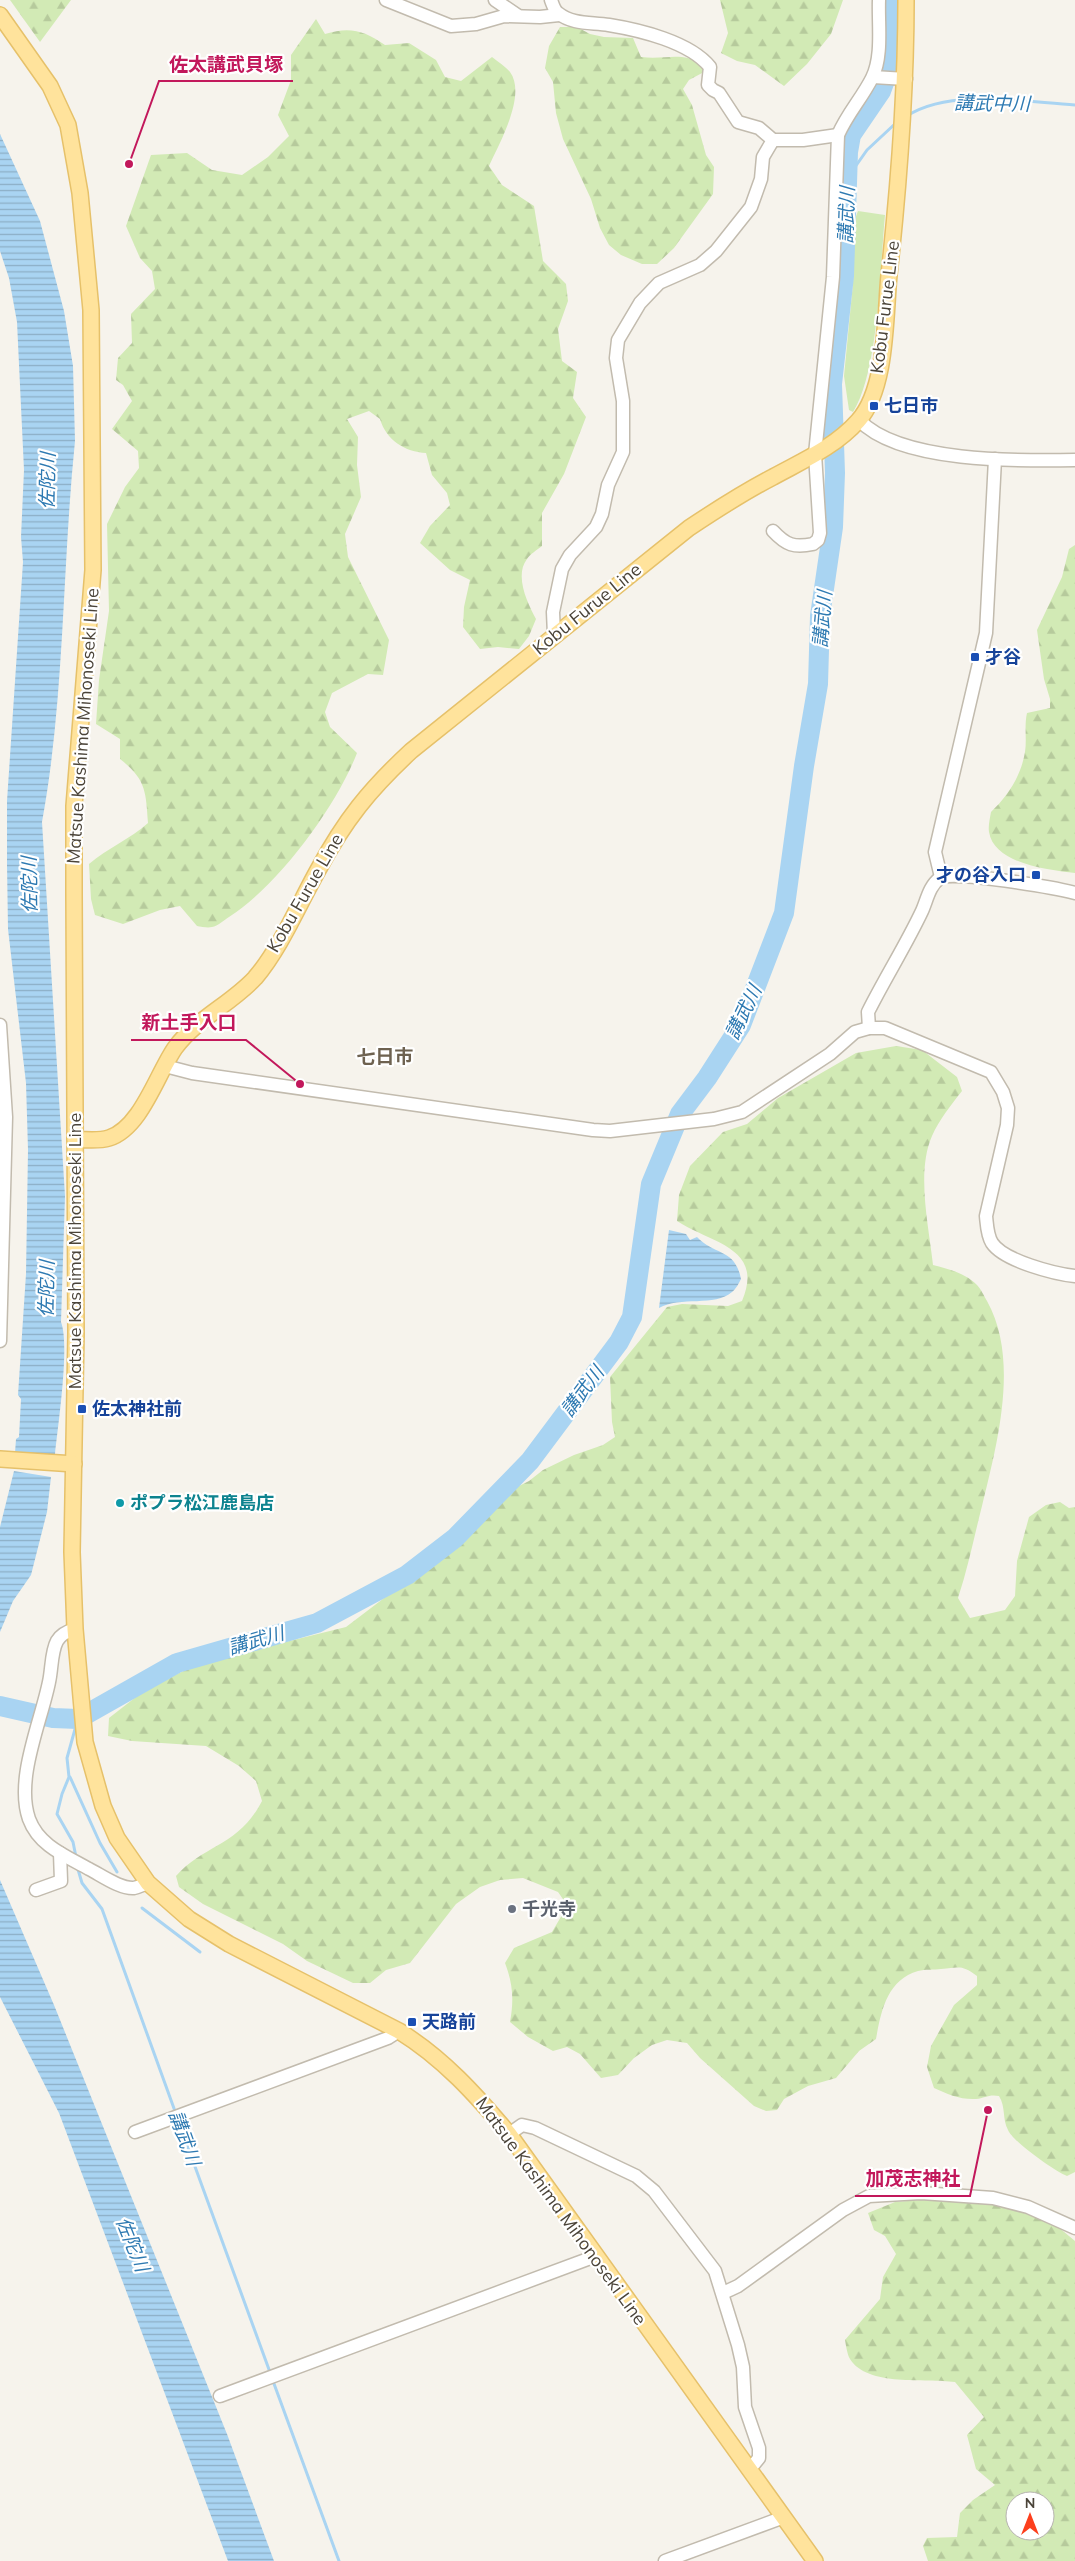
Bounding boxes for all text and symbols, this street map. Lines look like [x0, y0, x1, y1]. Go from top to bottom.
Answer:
callout: 佐太講武貝塚 [159, 47, 293, 81]
text: 佐太講武貝塚 [169, 52, 283, 76]
water label: 講武中川 [954, 90, 1032, 116]
water label: 講武川 [833, 184, 859, 244]
street label: Kobu Furue Line [865, 239, 904, 375]
place label: 七日市 [884, 394, 938, 417]
marker: 七日市 [868, 400, 880, 412]
water label: 佐陀川 [35, 450, 60, 510]
street label: Kobu Furue Line [528, 558, 646, 660]
street label: Matsue Kashima Mihonoseki Line [61, 587, 104, 865]
water label: 講武川 [808, 588, 837, 648]
place label: 才谷 [985, 645, 1021, 668]
marker: 才谷 [969, 651, 981, 663]
street label: Kobu Furue Line [261, 829, 348, 956]
water label: 佐陀川 [16, 854, 41, 914]
place label: 才の谷入口 [936, 863, 1026, 886]
marker: 才の谷入口 [1030, 869, 1042, 881]
water label: 講武川 [720, 979, 767, 1043]
callout: 新土手入口 [131, 1006, 246, 1040]
text: 新土手入口 [141, 1010, 237, 1034]
district label: 七日市 [356, 1044, 414, 1068]
street label: Matsue Kashima Mihonoseki Line [63, 1113, 86, 1389]
water label: 佐陀川 [34, 1258, 59, 1318]
water label: 講武川 [555, 1359, 610, 1421]
place label: 佐太神社前 [92, 1397, 182, 1420]
marker: 佐太神社前 [76, 1403, 88, 1415]
place label: ポプラ松江鹿島店 [130, 1491, 274, 1514]
marker: ポプラ松江鹿島店 [114, 1497, 126, 1509]
water label: 講武川 [225, 1620, 289, 1659]
place label: 千光寺 [522, 1897, 576, 1920]
marker: 千光寺 [506, 1903, 518, 1915]
place label: 天路前 [422, 2010, 476, 2033]
marker: 天路前 [406, 2016, 418, 2028]
street label: Matsue Kashima Mihonoseki Line [471, 2092, 652, 2329]
water label: 講武川 [164, 2107, 207, 2171]
callout: 加茂志神社 [855, 2162, 970, 2196]
text: 加茂志神社 [865, 2166, 961, 2190]
water label: 佐陀川 [111, 2213, 156, 2277]
north arrow [1005, 2491, 1055, 2541]
text: N [1025, 2494, 1035, 2512]

